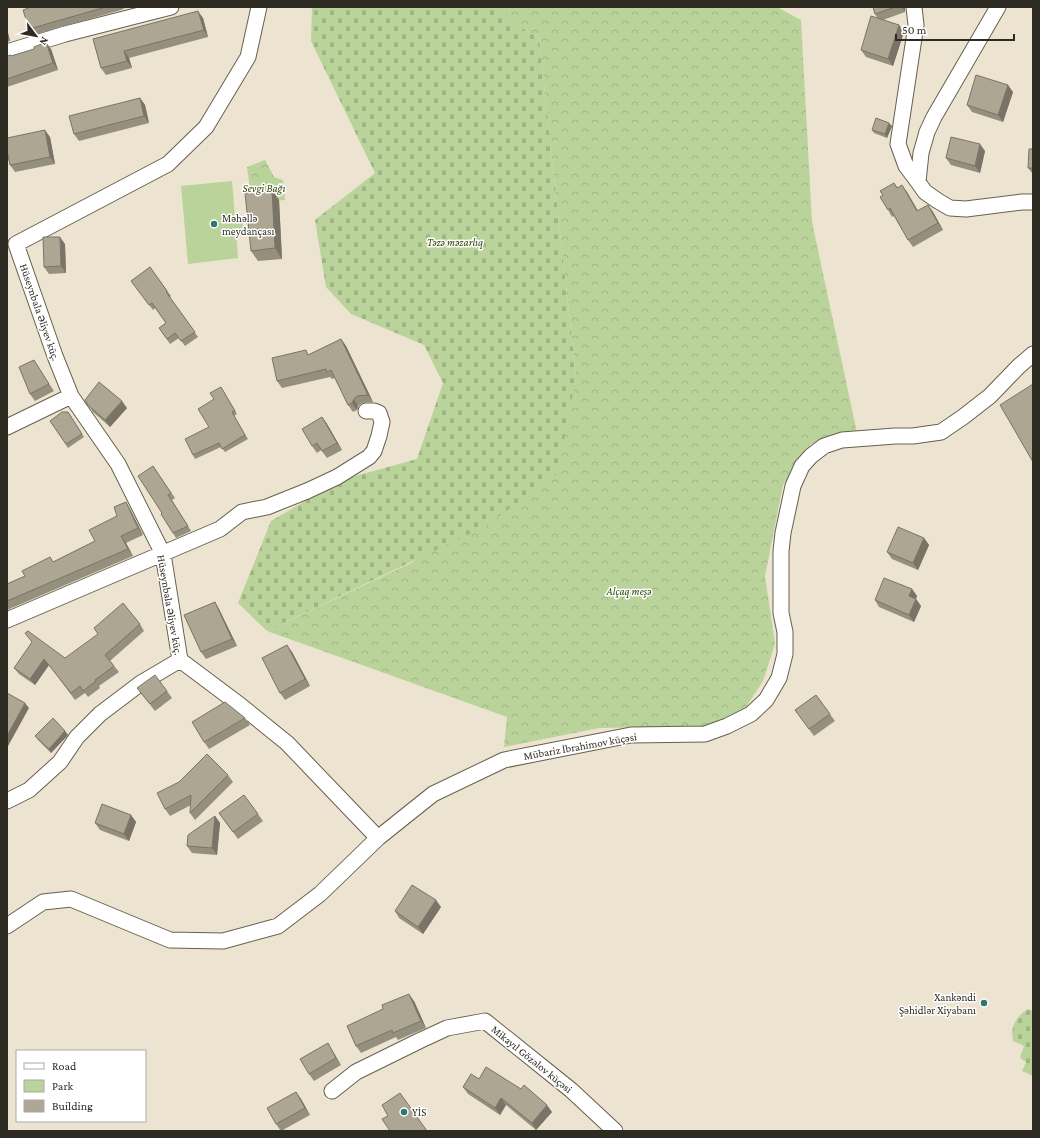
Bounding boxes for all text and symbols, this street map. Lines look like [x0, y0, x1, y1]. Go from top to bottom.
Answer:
north arrow [16, 16, 56, 56]
scale bar [896, 16, 1014, 42]
text: 50 m [902, 23, 927, 37]
text: N [37, 35, 52, 48]
park label: Sevgi Bağı [243, 182, 285, 195]
place label: Məhəllə meydançası [222, 212, 274, 238]
marker: Məhəllə meydançası [209, 219, 219, 229]
park label: Təzə məzarlıq [427, 236, 483, 249]
street label: Hüseynbala Əliyev küç. [17, 262, 62, 362]
street label: Hüseynbala Əliyev küç. [154, 554, 185, 656]
park label: Alçaq meşə [606, 585, 651, 598]
street label: Mübariz İbrahimov küçəsi [522, 730, 638, 763]
place label: Xankəndi Şəhidlər Xiyabanı [899, 991, 976, 1017]
marker: Xankəndi Şəhidlər Xiyabanı [979, 998, 989, 1008]
street label: Mikayıl Gözəlov küçəsi [489, 1023, 575, 1096]
legend [16, 1050, 146, 1122]
text: Road [52, 1059, 77, 1073]
text: Park [52, 1079, 74, 1093]
text: Building [52, 1099, 93, 1113]
place label: YİS [412, 1106, 426, 1118]
marker: YİS [399, 1107, 409, 1117]

